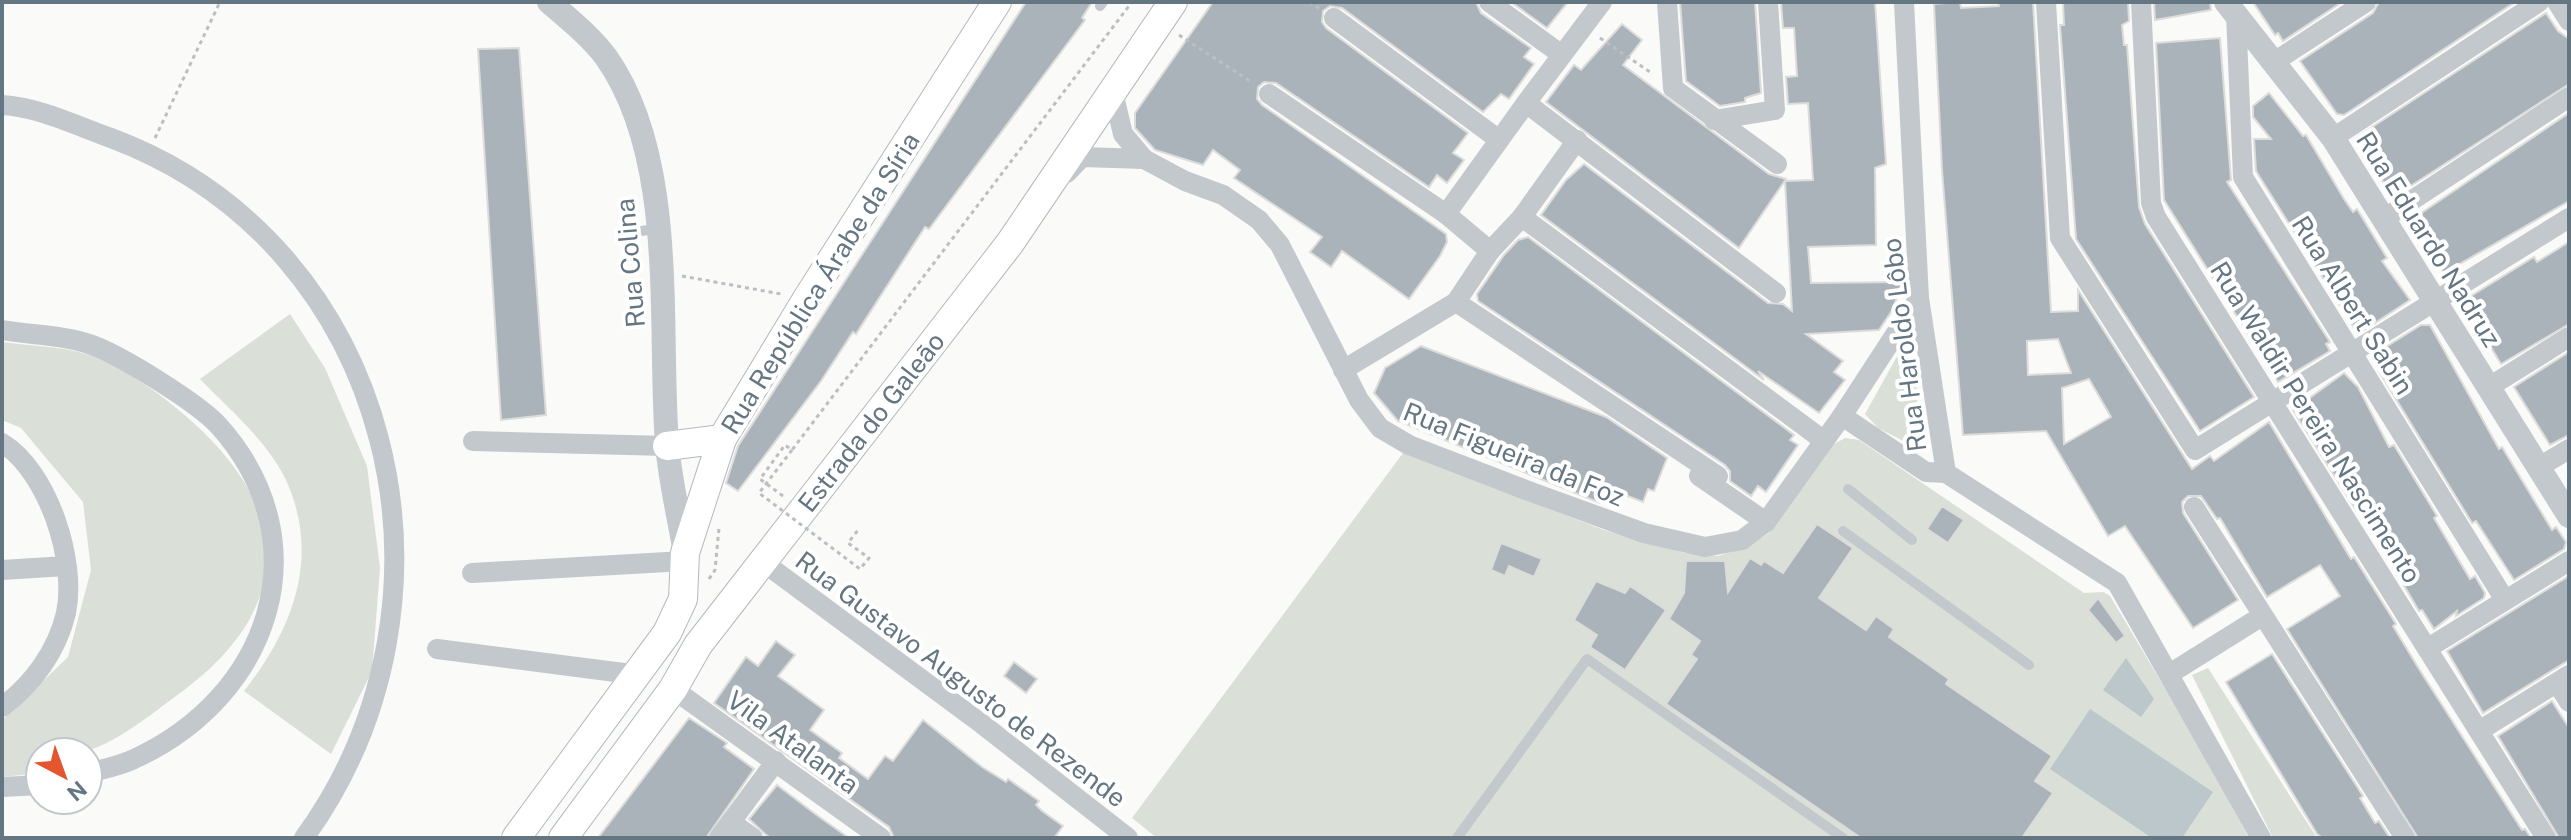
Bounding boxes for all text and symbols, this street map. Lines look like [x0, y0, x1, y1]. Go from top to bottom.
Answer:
street label: Rua República Árabe da Síria [714, 126, 926, 440]
street label: Rua Eduardo Nadruz [2350, 126, 2508, 352]
street label: Rua Colina [609, 197, 651, 329]
street label: Rua Albert Sabin [2286, 210, 2420, 400]
street label: Rua Haroldo Lôbo [1876, 236, 1932, 454]
street label: Rua Waldir Pereira Nascimento [2204, 256, 2428, 588]
street label: Estrada do Galeão [791, 326, 951, 518]
street label: Rua Figueira da Foz [1399, 396, 1629, 512]
street label: Rua Gustavo Augusto de Rezende [790, 545, 1132, 813]
street label: Vila Atalanta [721, 684, 865, 800]
north arrow [24, 736, 104, 816]
text: N [62, 776, 92, 807]

